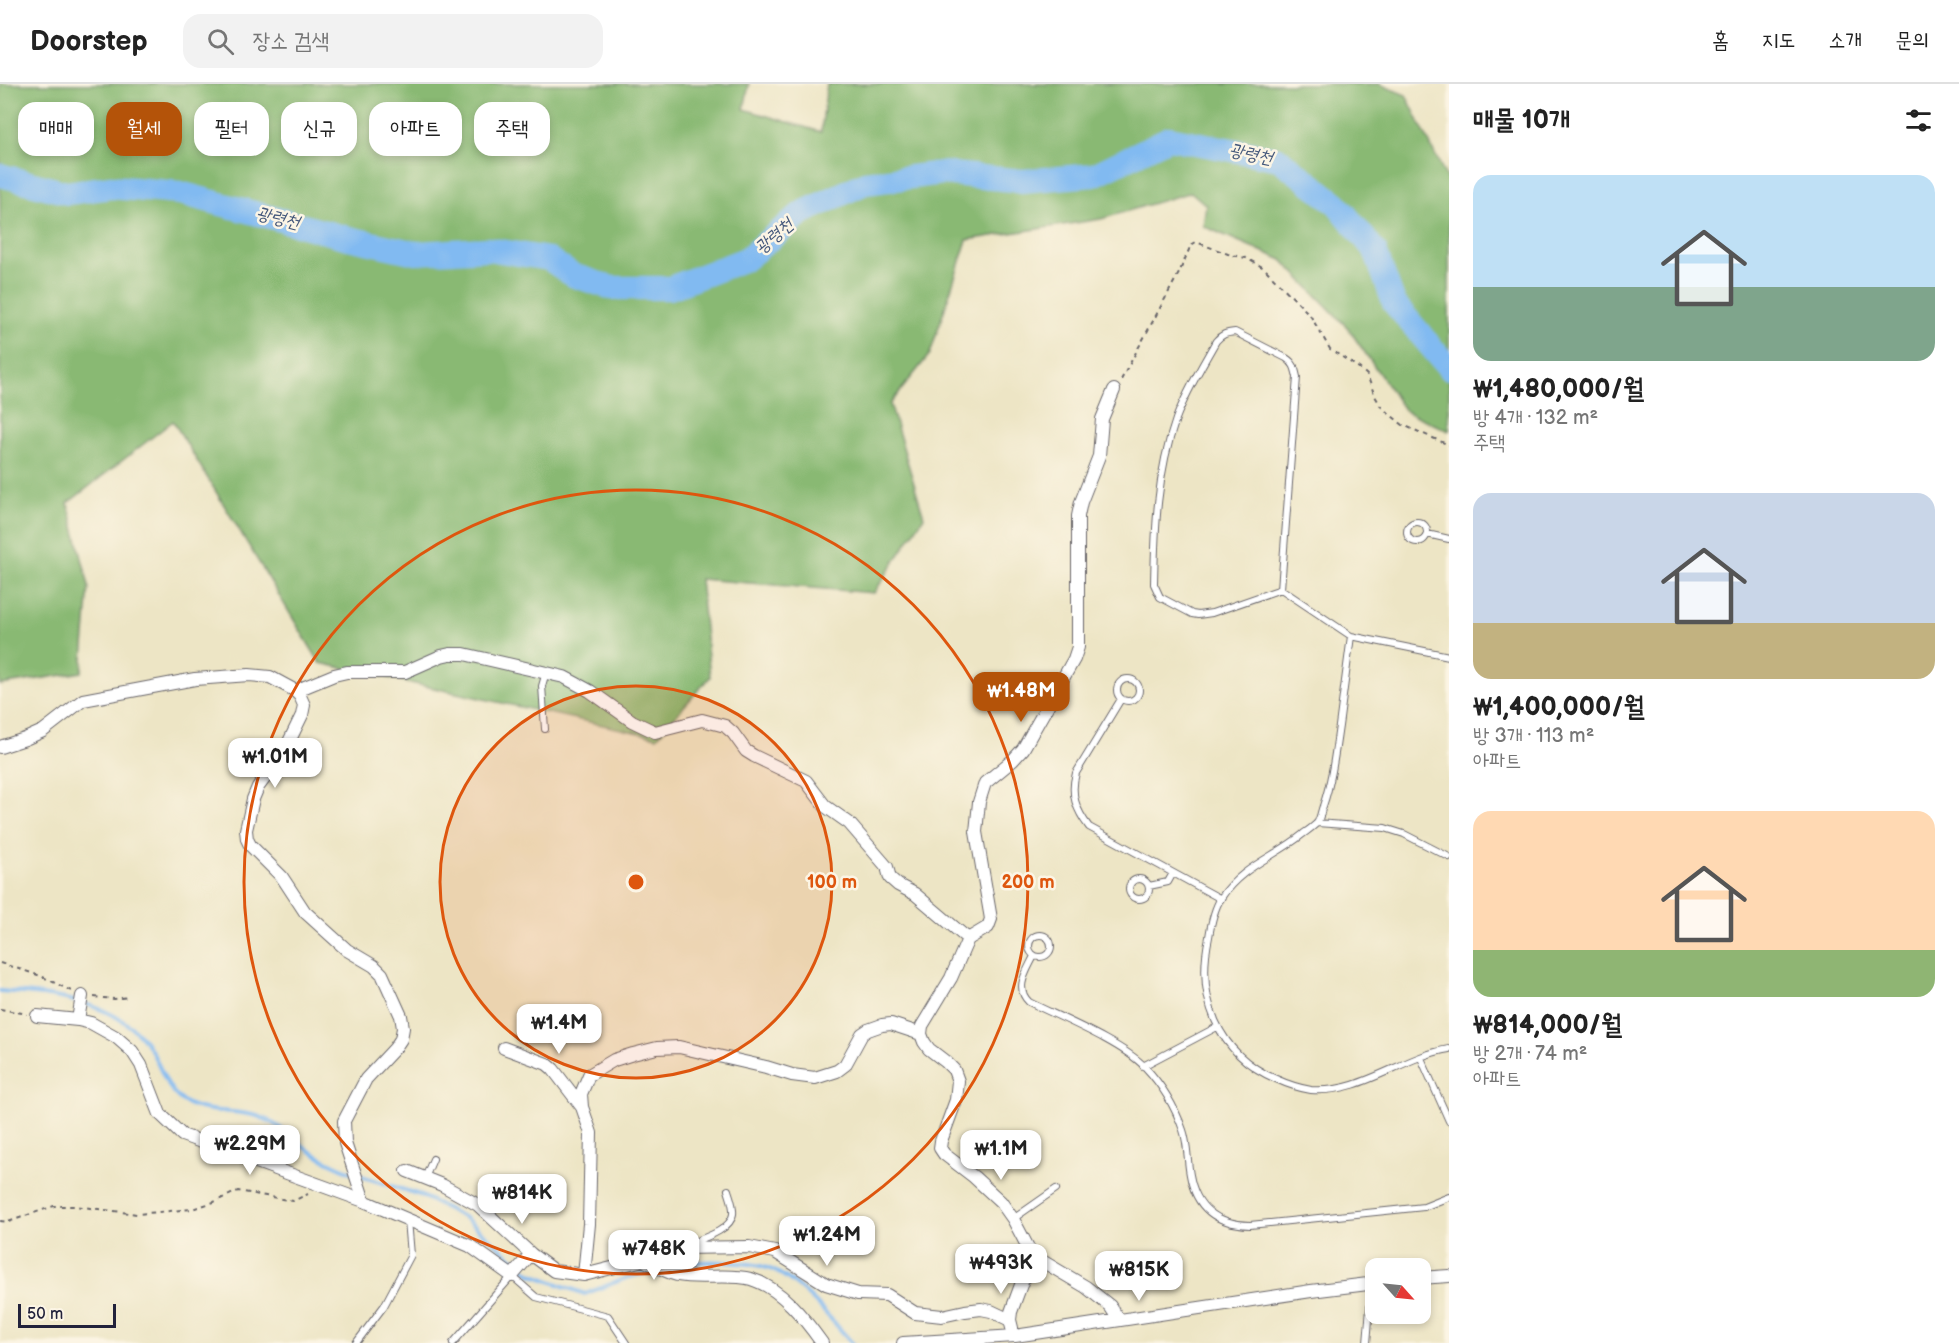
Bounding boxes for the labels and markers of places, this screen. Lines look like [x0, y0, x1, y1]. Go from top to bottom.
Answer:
pin: ₩1.48M [972, 672, 1070, 723]
pin: ₩1.01M [226, 738, 324, 789]
centre of rings [626, 872, 646, 892]
pin: ₩1.4M [517, 1004, 601, 1055]
pin: ₩2.29M [201, 1125, 299, 1176]
pin: ₩1.1M [959, 1130, 1043, 1181]
pin: ₩814K [480, 1174, 564, 1225]
pin: ₩1.24M [778, 1216, 876, 1267]
pin: ₩748K [612, 1230, 696, 1281]
pin: ₩493K [959, 1244, 1043, 1295]
pin: ₩815K [1097, 1251, 1181, 1302]

